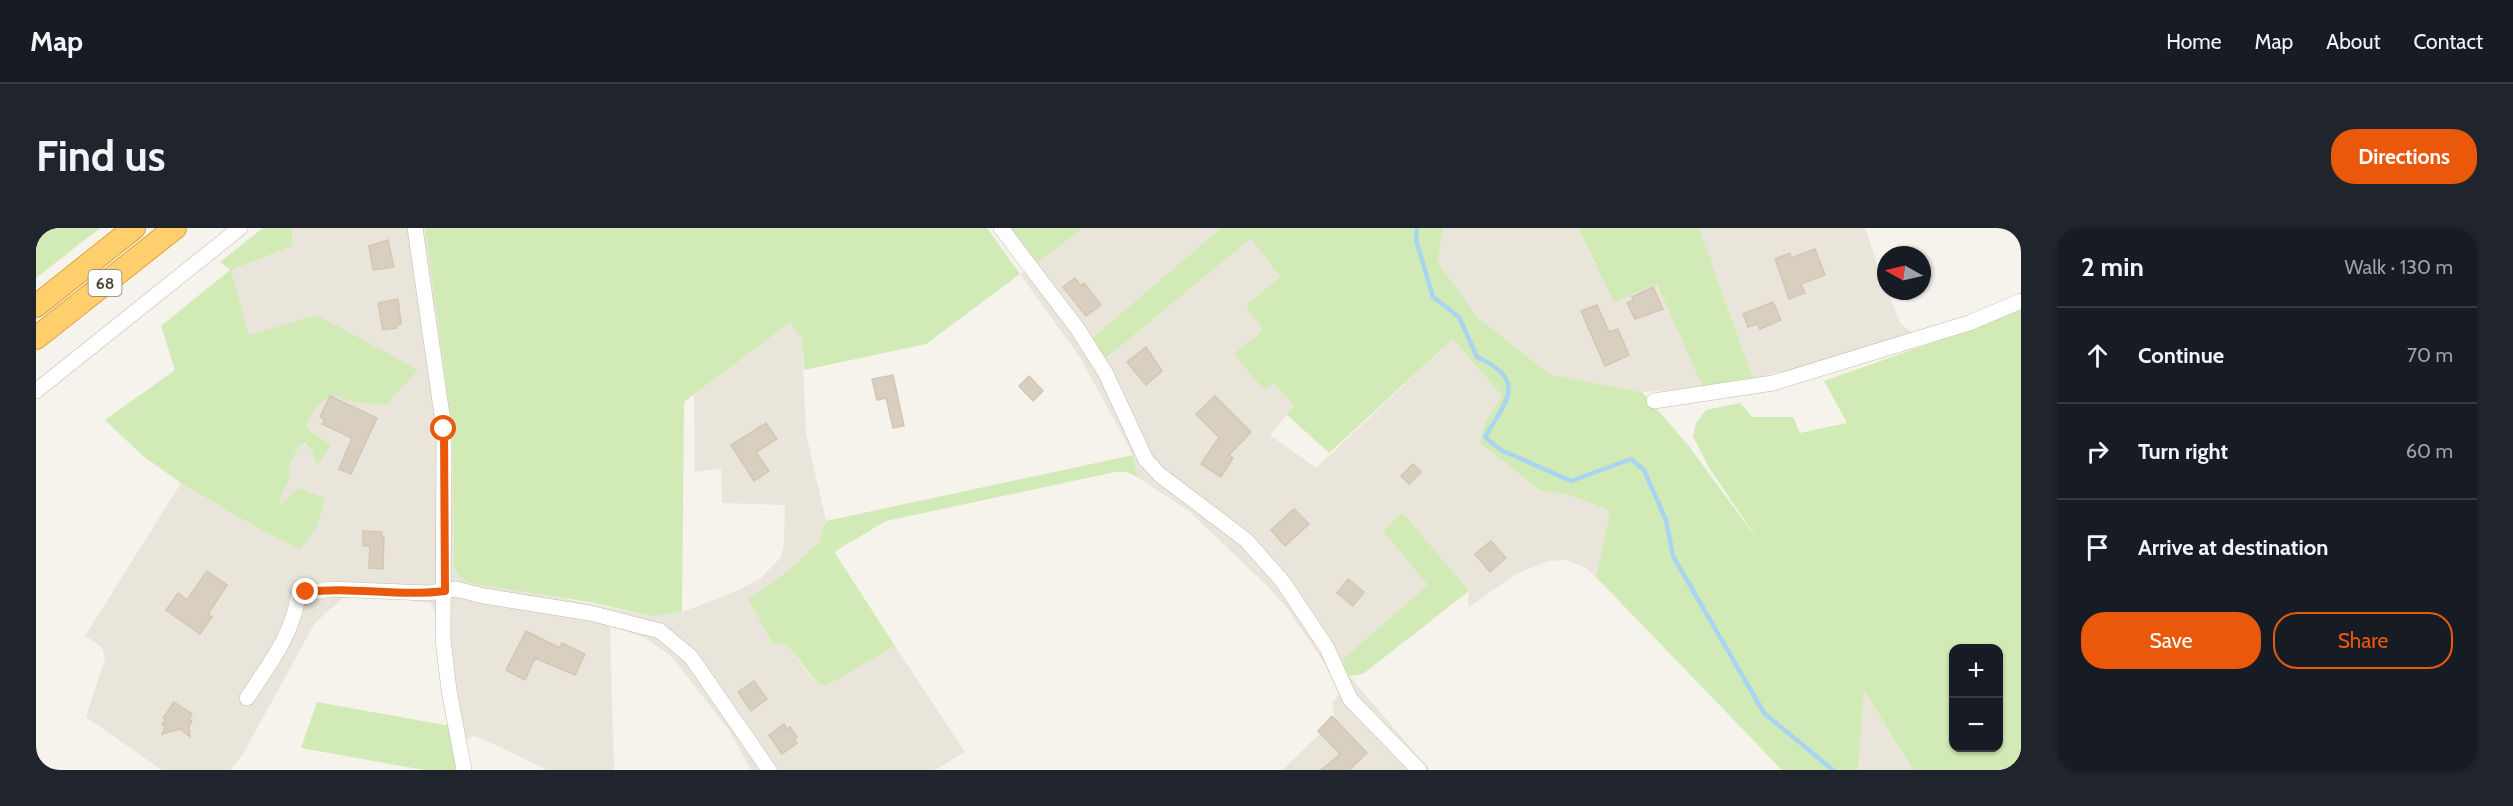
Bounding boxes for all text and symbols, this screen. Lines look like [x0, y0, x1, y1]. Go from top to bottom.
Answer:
text: Map [30, 24, 83, 58]
text: Home [2166, 29, 2222, 54]
text: Map [2255, 29, 2293, 54]
text: About [2326, 29, 2380, 54]
text: Contact [2413, 29, 2483, 54]
button: Directions [2331, 129, 2477, 184]
text: Find us [36, 130, 165, 182]
north arrow [1877, 246, 1931, 300]
text: 2 min [2081, 251, 2144, 283]
text: Walk · 130 m [2345, 255, 2453, 279]
road number: 68 [88, 270, 122, 296]
icon: ahead [2081, 339, 2114, 372]
text: Continue [2138, 342, 2224, 369]
text: 70 m [2407, 343, 2453, 367]
route start [430, 415, 456, 441]
icon: right [2081, 435, 2114, 468]
text: Turn right [2138, 438, 2228, 465]
text: 60 m [2406, 439, 2453, 463]
icon: arrive [2081, 531, 2114, 564]
text: Arrive at destination [2138, 534, 2328, 561]
route end [292, 578, 318, 604]
button: Save [2081, 612, 2261, 669]
button: Share [2273, 612, 2453, 669]
map controls [1949, 644, 2003, 752]
button: + [1949, 644, 2003, 698]
button: − [1949, 698, 2003, 752]

